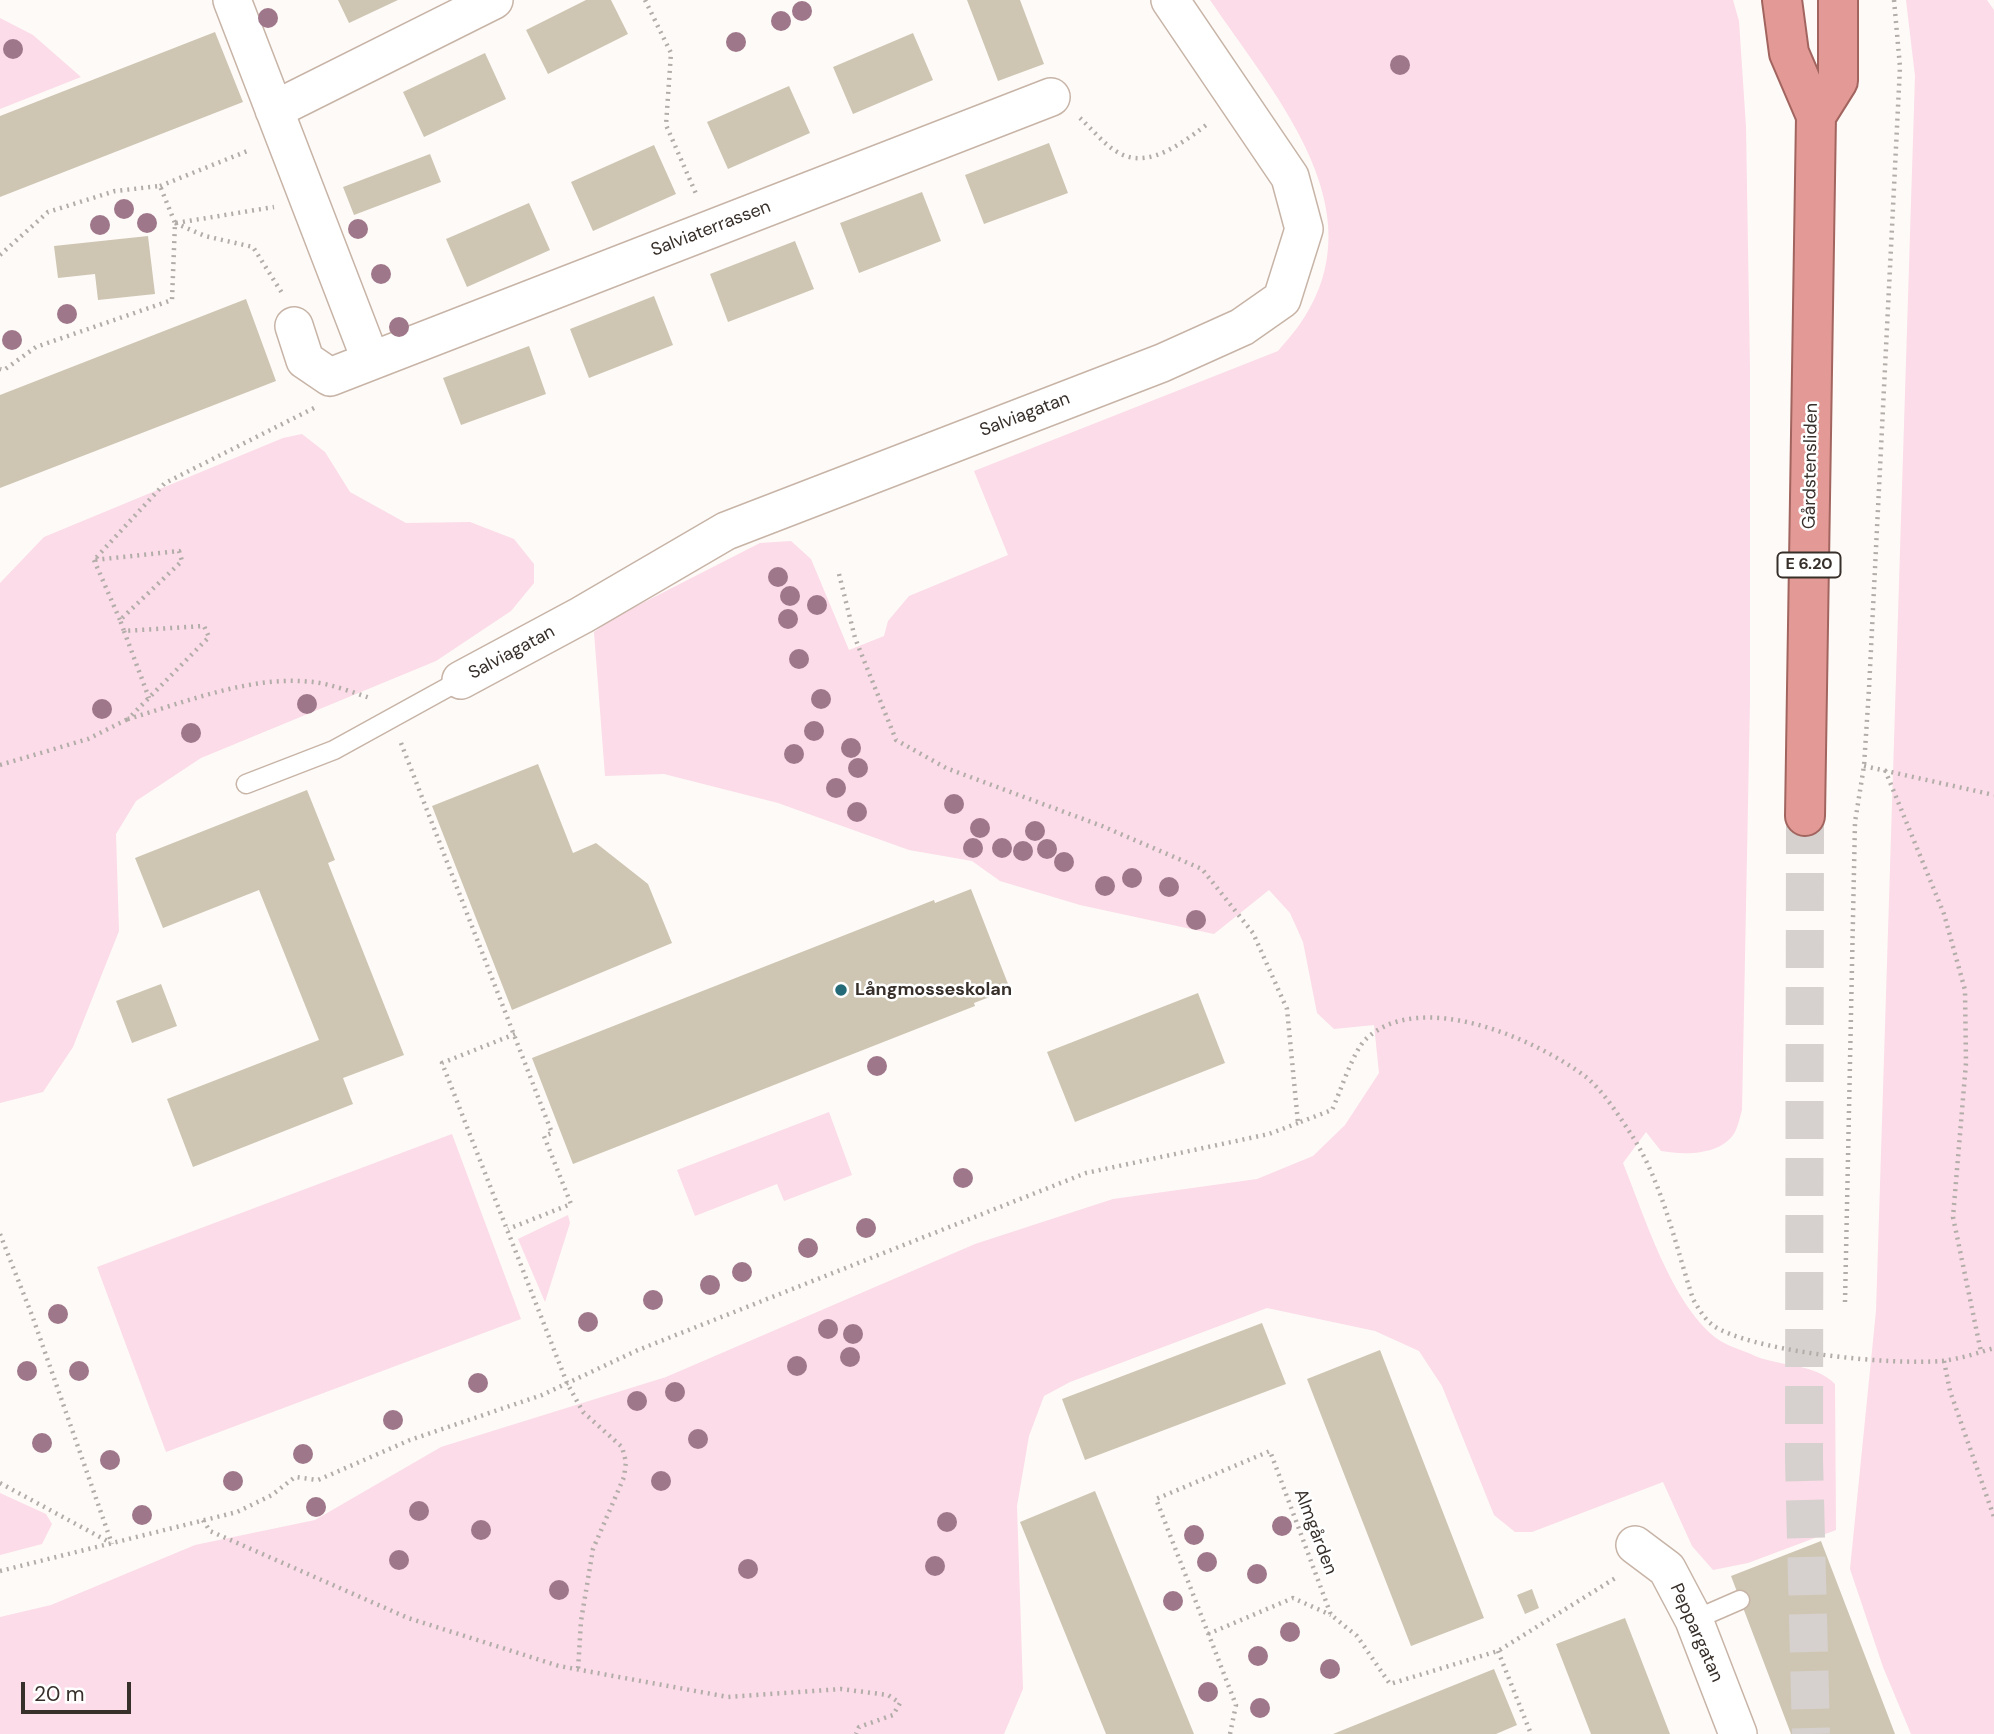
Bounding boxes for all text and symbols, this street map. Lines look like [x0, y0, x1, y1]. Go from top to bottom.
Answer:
street label: Salviaterrassen [648, 196, 774, 262]
street label: Salviagatan [977, 388, 1073, 442]
street label: Gårdstensliden [1799, 403, 1823, 529]
road number: E 6.20 [1778, 552, 1840, 578]
street label: Salviagatan [465, 621, 559, 685]
place label: Långmosseskolan [855, 979, 1012, 1001]
marker: Långmosseskolan [833, 982, 849, 998]
street label: Almgården [1289, 1486, 1341, 1578]
street label: Peppargatan [1665, 1580, 1727, 1686]
scale bar [24, 1668, 135, 1712]
text: 20 m [34, 1680, 85, 1708]

